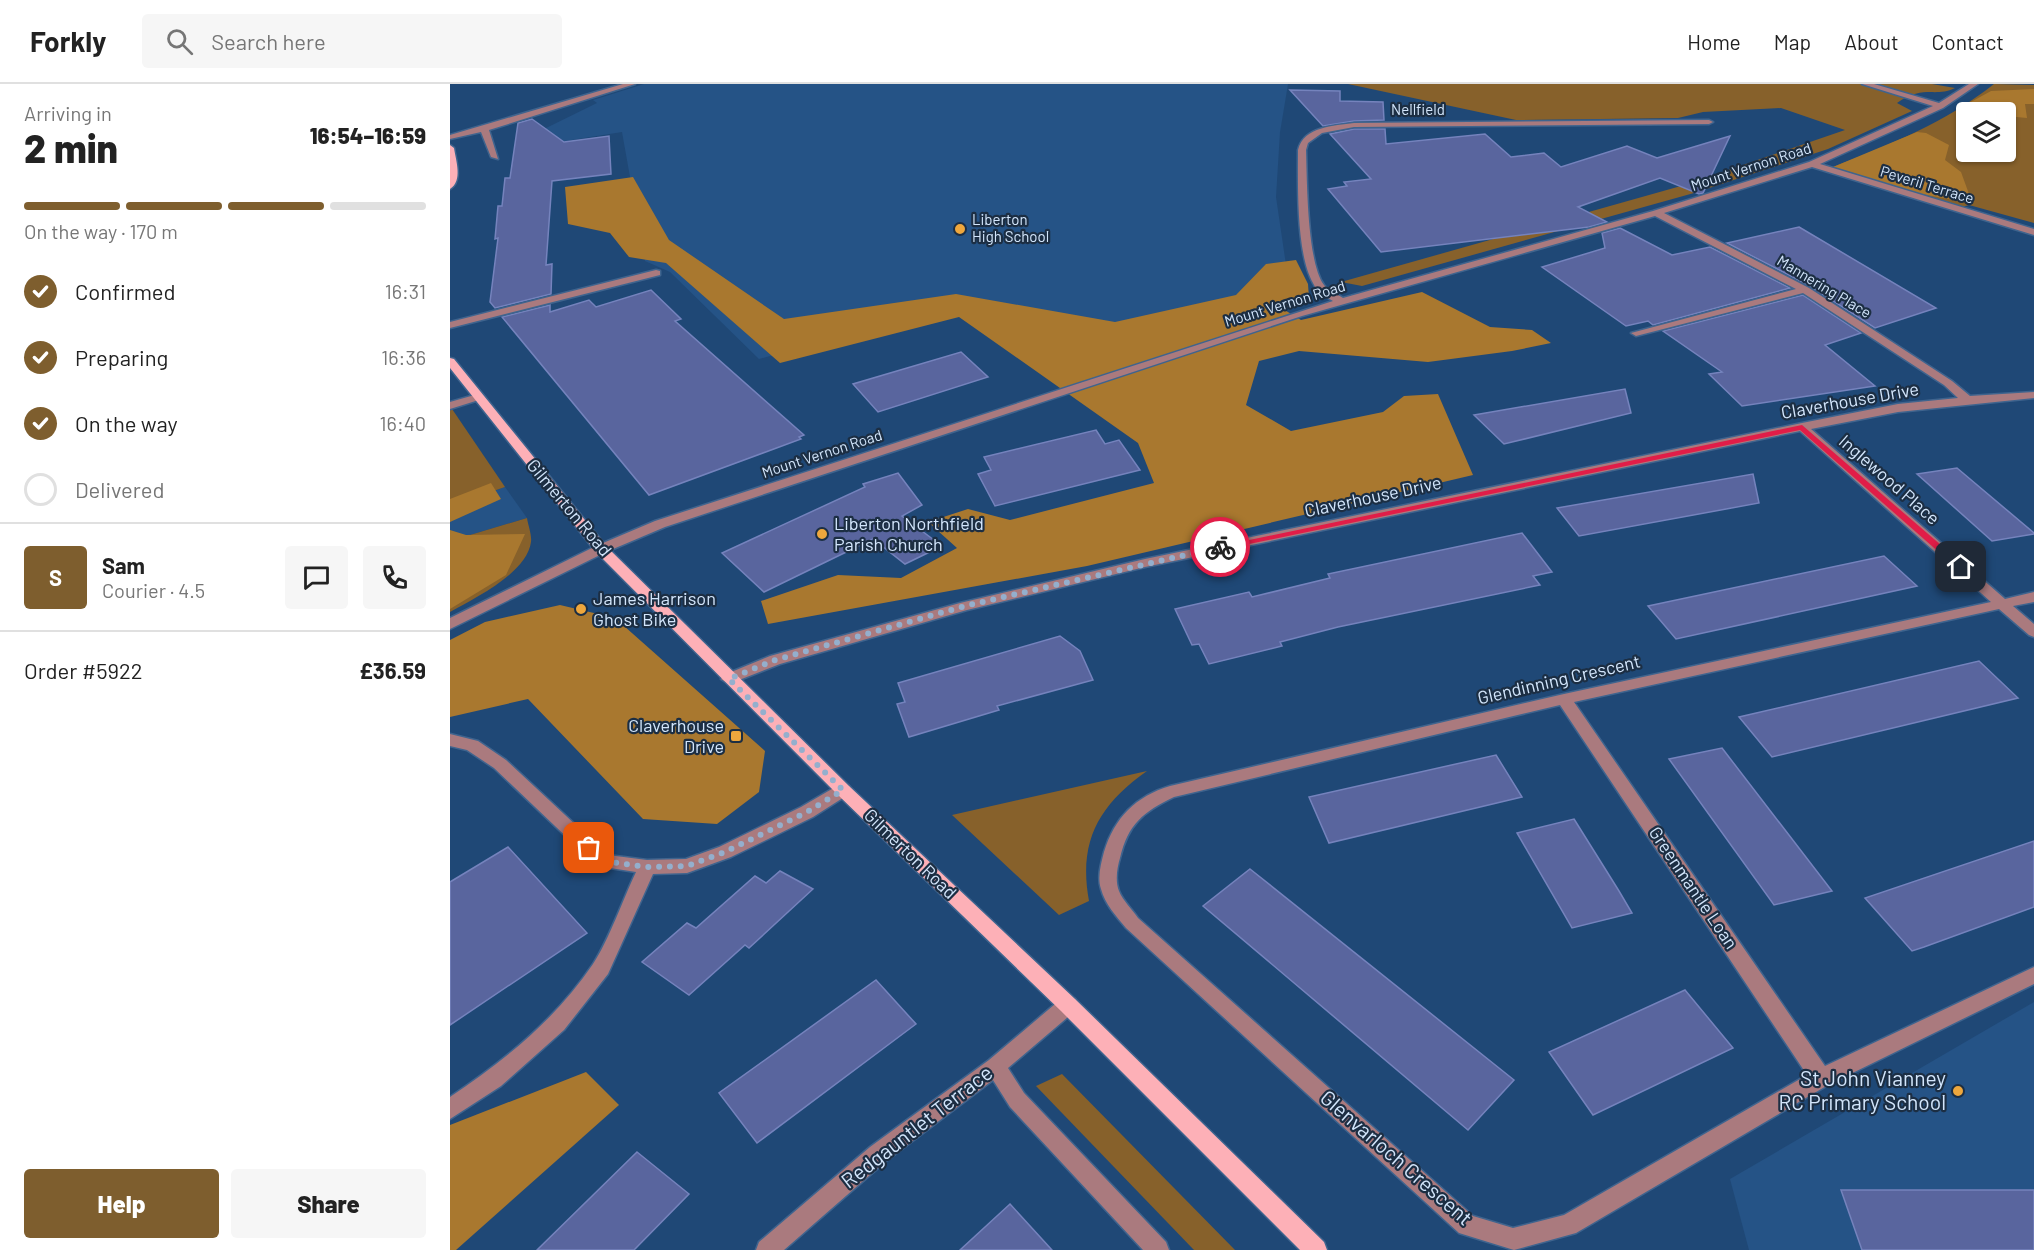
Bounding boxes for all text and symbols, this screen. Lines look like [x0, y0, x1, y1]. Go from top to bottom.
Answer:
search box [142, 14, 562, 68]
text: Forkly [30, 24, 106, 58]
icon: search [163, 25, 196, 58]
text: Search here [211, 28, 326, 54]
text: Home [1687, 29, 1741, 54]
text: Map [1774, 29, 1811, 54]
text: About [1844, 29, 1899, 54]
text: Contact [1932, 29, 2004, 54]
street label: Nellfield [1391, 100, 1445, 118]
text: Arriving in [24, 101, 112, 125]
map controls [1956, 102, 2016, 162]
button: layers [1956, 102, 2016, 162]
text: 16:54–16:59 [310, 122, 426, 148]
text: 2 min [24, 124, 118, 171]
street label: Mount Vernon Road [1688, 138, 1813, 194]
street label: Peveril Terrace [1878, 161, 1976, 207]
place label: Liberton High School [972, 210, 1049, 245]
text: On the way · 170 m [24, 219, 178, 243]
marker: Liberton High School [953, 222, 967, 236]
street label: Mannering Place [1774, 251, 1875, 321]
icon: check [24, 275, 57, 308]
street label: Mount Vernon Road [1222, 276, 1347, 330]
text: Confirmed [75, 278, 175, 304]
text: 16:31 [385, 279, 426, 303]
icon: check [24, 341, 57, 374]
text: Preparing [75, 344, 168, 370]
text: 16:36 [381, 345, 426, 369]
street label: Claverhouse Drive [1779, 377, 1920, 423]
icon: check [24, 407, 57, 440]
text: On the way [75, 410, 178, 436]
text: 16:40 [380, 411, 426, 435]
street label: Mount Vernon Road [759, 425, 884, 481]
street label: Inglewood Place [1835, 430, 1944, 529]
street label: Gilmerton Road [523, 454, 617, 560]
street label: Claverhouse Drive [1302, 471, 1443, 521]
text: Delivered [75, 476, 164, 502]
place label: Liberton Northfield Parish Church [834, 512, 984, 555]
courier [1190, 517, 1250, 577]
marker: Liberton Northfield Parish Church [815, 527, 829, 541]
icon: bike [1204, 531, 1237, 564]
pin [1935, 541, 1986, 592]
button: chat [285, 546, 348, 609]
button: phone [363, 546, 426, 609]
icon: home [1944, 550, 1977, 583]
text: Sam [102, 552, 145, 578]
text: S [49, 564, 62, 590]
text: Courier · 4.5 [102, 578, 205, 602]
place label: James Harrison Ghost Bike [593, 587, 716, 630]
marker: James Harrison Ghost Bike [574, 602, 588, 616]
street label: Glendinning Crescent [1475, 650, 1642, 708]
text: Order #5922 [24, 657, 143, 683]
text: £36.59 [359, 657, 426, 683]
place label: Claverhouse Drive [628, 714, 724, 757]
marker: Claverhouse Drive [729, 729, 743, 743]
street label: Gilmerton Road [860, 804, 962, 903]
pin [563, 822, 614, 873]
street label: Greenmantle Loan [1645, 822, 1743, 953]
icon: bag [572, 831, 605, 864]
street label: Redgauntlet Terrace [835, 1059, 997, 1193]
place label: St John Vianney RC Primary School [1778, 1065, 1946, 1114]
street label: Glenvarloch Crescent [1316, 1084, 1478, 1230]
marker: St John Vianney RC Primary School [1951, 1084, 1965, 1098]
button: Help [24, 1169, 219, 1238]
button: Share [231, 1169, 426, 1238]

